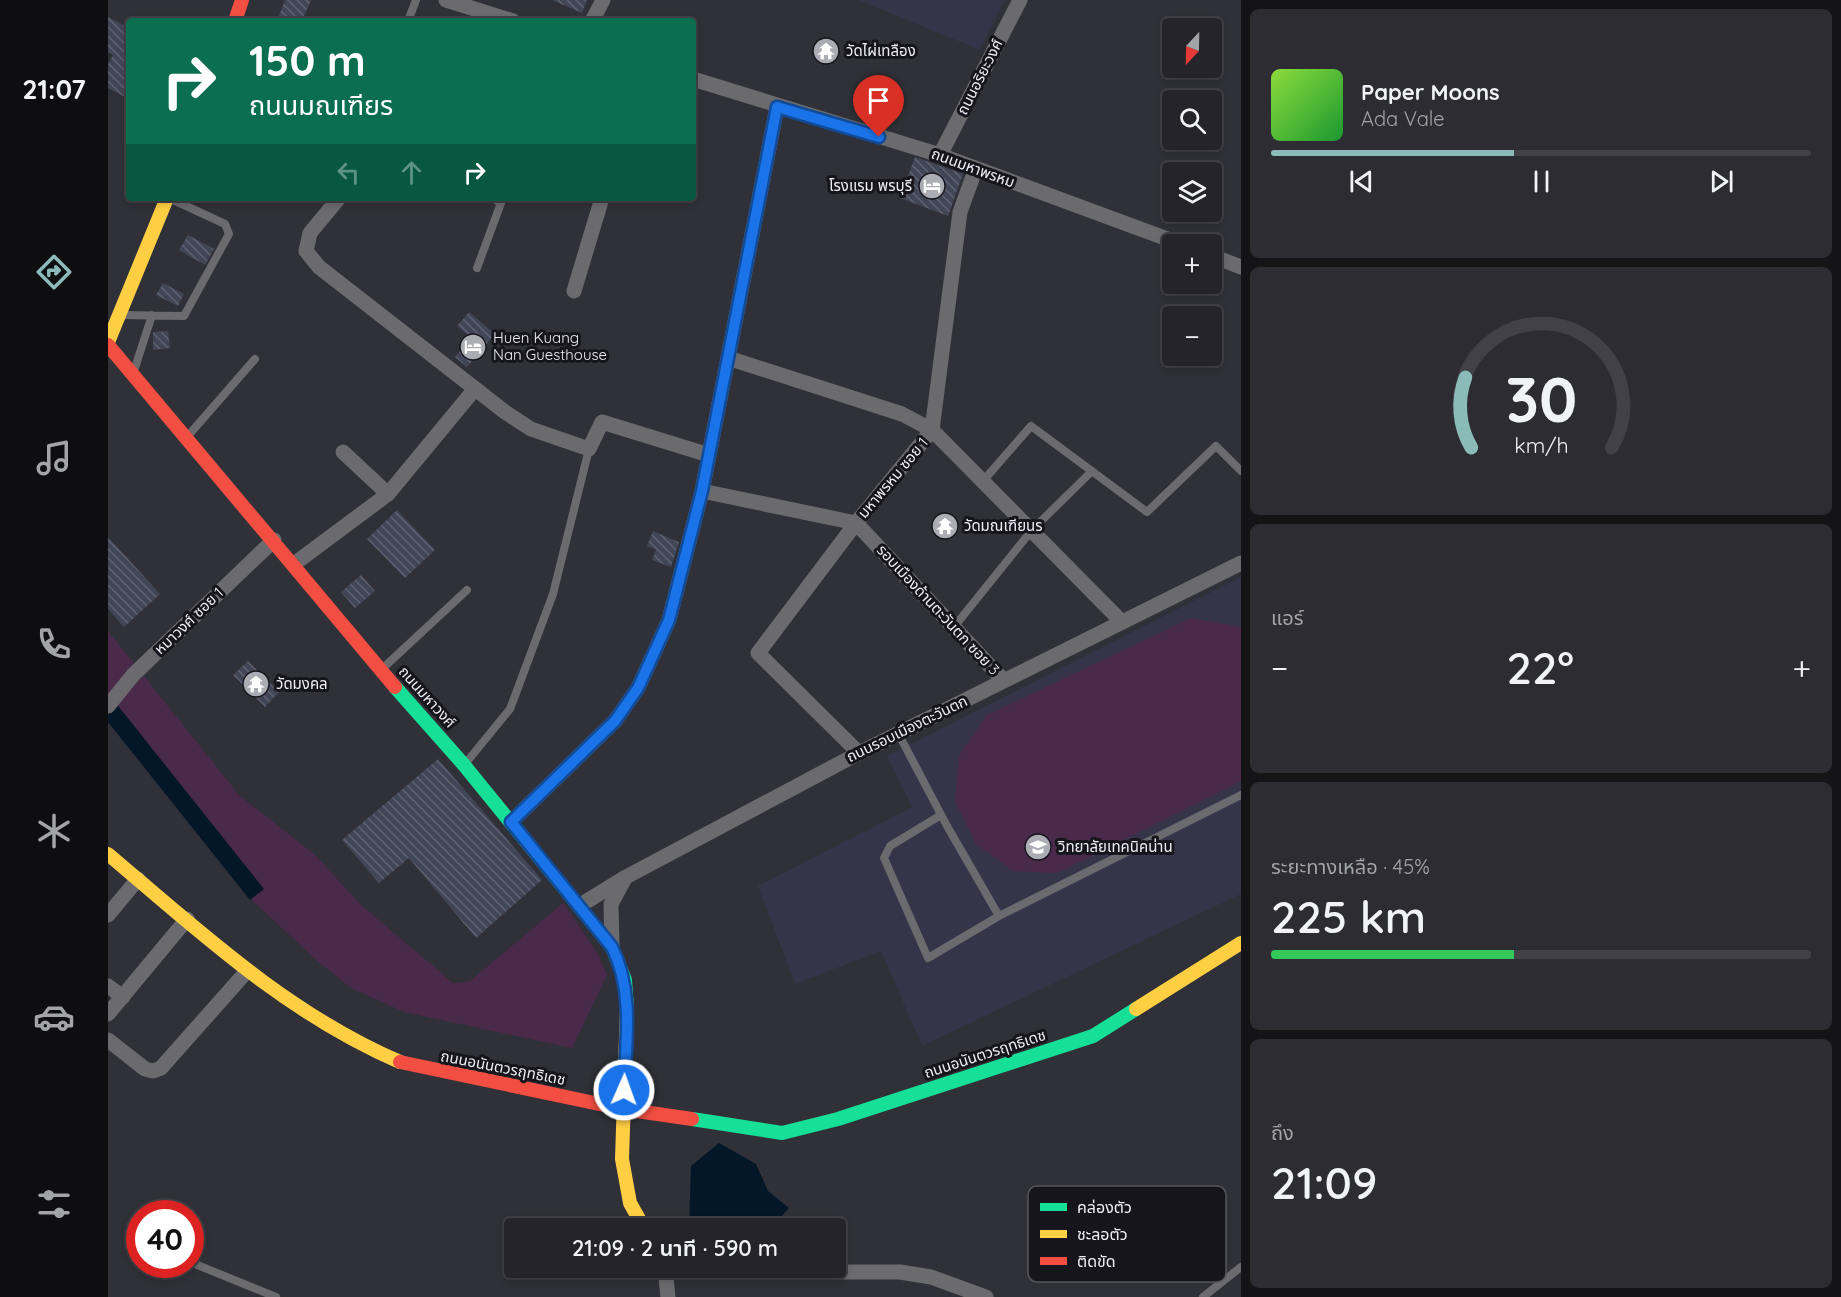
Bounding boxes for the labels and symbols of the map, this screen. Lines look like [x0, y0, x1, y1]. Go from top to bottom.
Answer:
north arrow [1162, 18, 1222, 78]
temple icon: วัดไผ่เทลือง [811, 36, 841, 66]
street label: ถนนอริยะวงศ์ [952, 36, 1007, 118]
place label: วัดไผ่เทลือง [846, 41, 916, 60]
pin [853, 75, 904, 137]
street label: ถนนมหาพรหม [929, 144, 1017, 191]
hotel icon: โรงแรม พรบุรี [917, 171, 947, 201]
place label: โรงแรม พรบุรี [829, 176, 912, 195]
place label: Huen Kuang Nan Guesthouse [493, 328, 607, 364]
hotel icon: Huen Kuang Nan Guesthouse [458, 332, 488, 362]
street label: มหาพรหม ซอย 1 [853, 433, 932, 522]
temple icon: วัดมณเฑียนร [930, 511, 960, 541]
place label: วัดมณเฑียนร [964, 516, 1043, 535]
street label: รอบเมืองด้านตะวันตก ซอย 3 [873, 540, 1004, 679]
street label: หมาวงศ์ ซอย 1 [150, 583, 227, 658]
street label: ถนนมหาวงศ์ [395, 662, 460, 731]
temple icon: วัดมงคล [241, 669, 271, 699]
place label: วัดมงคล [276, 674, 328, 693]
street label: ถนนรอบเมืองตะวันตก [843, 691, 970, 766]
school or university icon: วิทยาลัยเทคนิคน่าน [1023, 832, 1053, 862]
place label: วิทยาลัยเทคนิคน่าน [1058, 837, 1173, 856]
street label: ถนนอนันตวรฤทธิเดช [922, 1025, 1048, 1082]
street label: ถนนอนันตวรฤทธิเดช [439, 1046, 567, 1089]
position arrow [592, 1058, 656, 1122]
legend [1028, 1186, 1226, 1282]
text: คล่องตัว [1077, 1197, 1132, 1217]
speed limit sign: 40 [126, 1200, 204, 1278]
text: ชะลอตัว [1077, 1224, 1128, 1244]
text: ติดขัด [1077, 1251, 1116, 1271]

